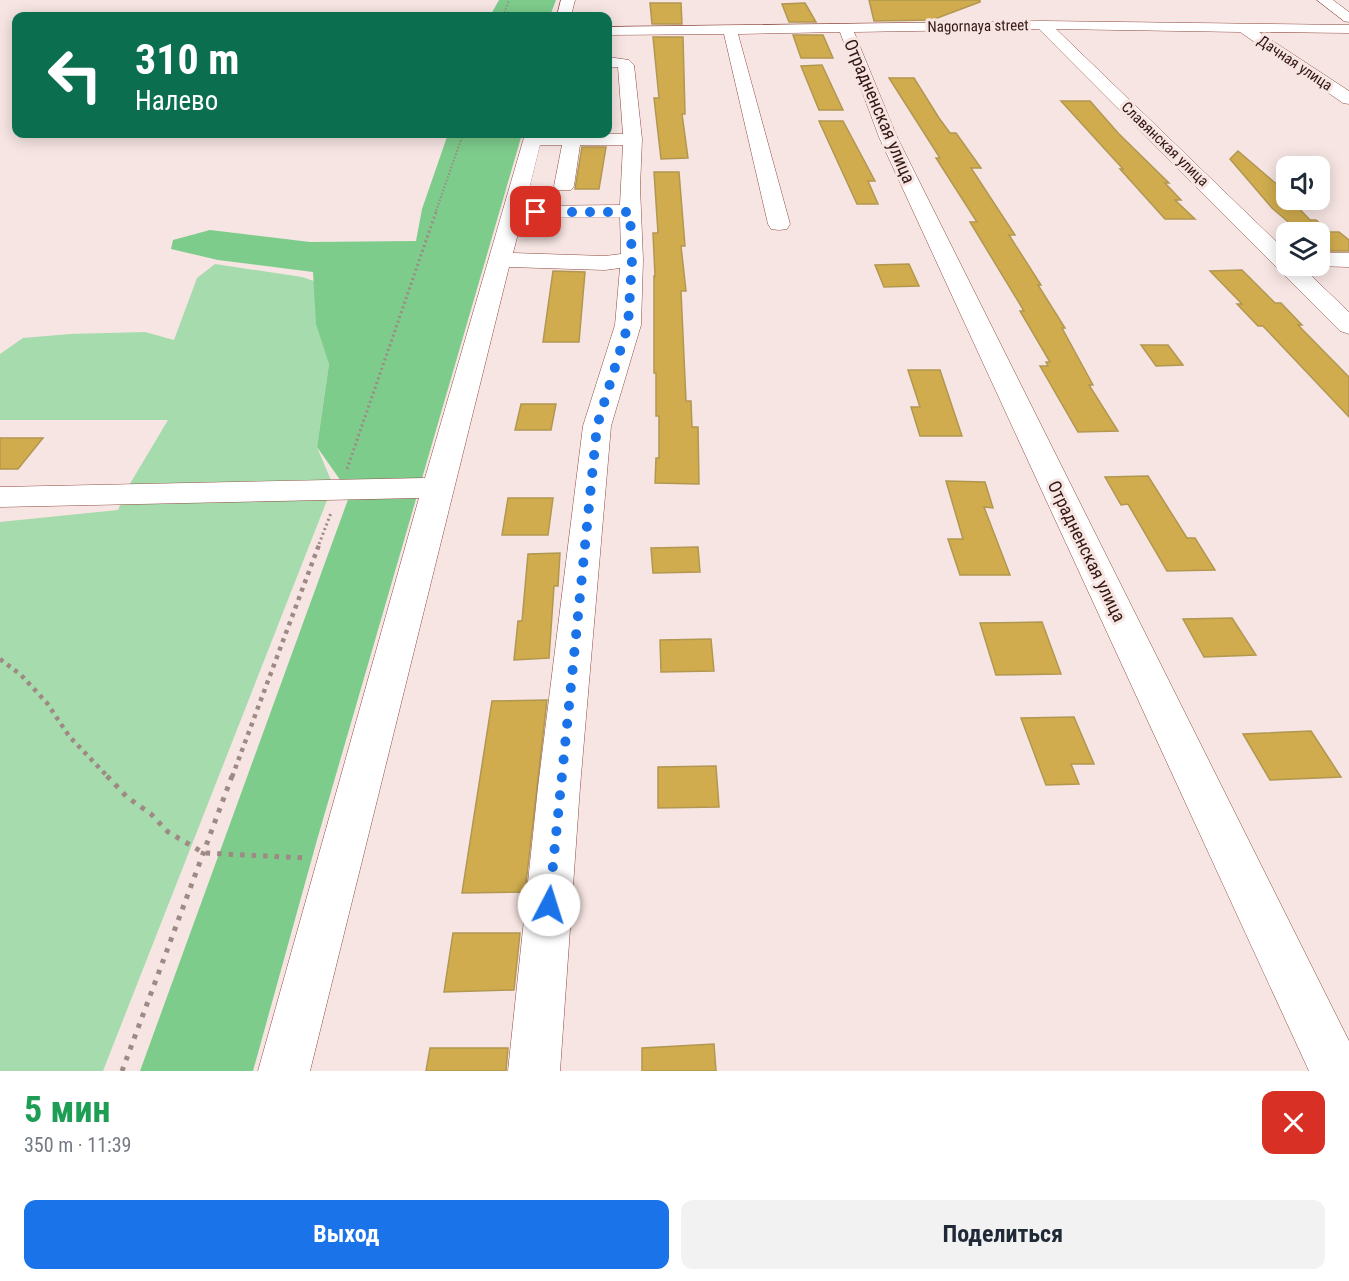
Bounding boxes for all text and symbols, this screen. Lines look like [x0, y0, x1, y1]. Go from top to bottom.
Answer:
street label: Nagornaya street [927, 16, 1029, 36]
street label: Дачная улица [1254, 31, 1336, 95]
text: 310 m [135, 35, 240, 84]
icon: left [36, 36, 114, 114]
street label: Отрадненская улица [840, 36, 920, 186]
text: Налево [135, 85, 218, 117]
street label: Славянская улица [1118, 98, 1212, 190]
map controls [1276, 156, 1330, 276]
button: sound [1276, 156, 1330, 210]
pin [510, 186, 561, 237]
icon: arrive [519, 195, 552, 228]
button: layers [1276, 222, 1330, 276]
street label: Отрадненская улица [1044, 477, 1130, 625]
position arrow [517, 873, 581, 937]
text: 5 мин [24, 1089, 110, 1131]
button: close [1262, 1091, 1325, 1154]
text: 350 m · 11:39 [24, 1133, 131, 1157]
button: Выход [24, 1200, 669, 1269]
button: Поделиться [681, 1200, 1325, 1269]

